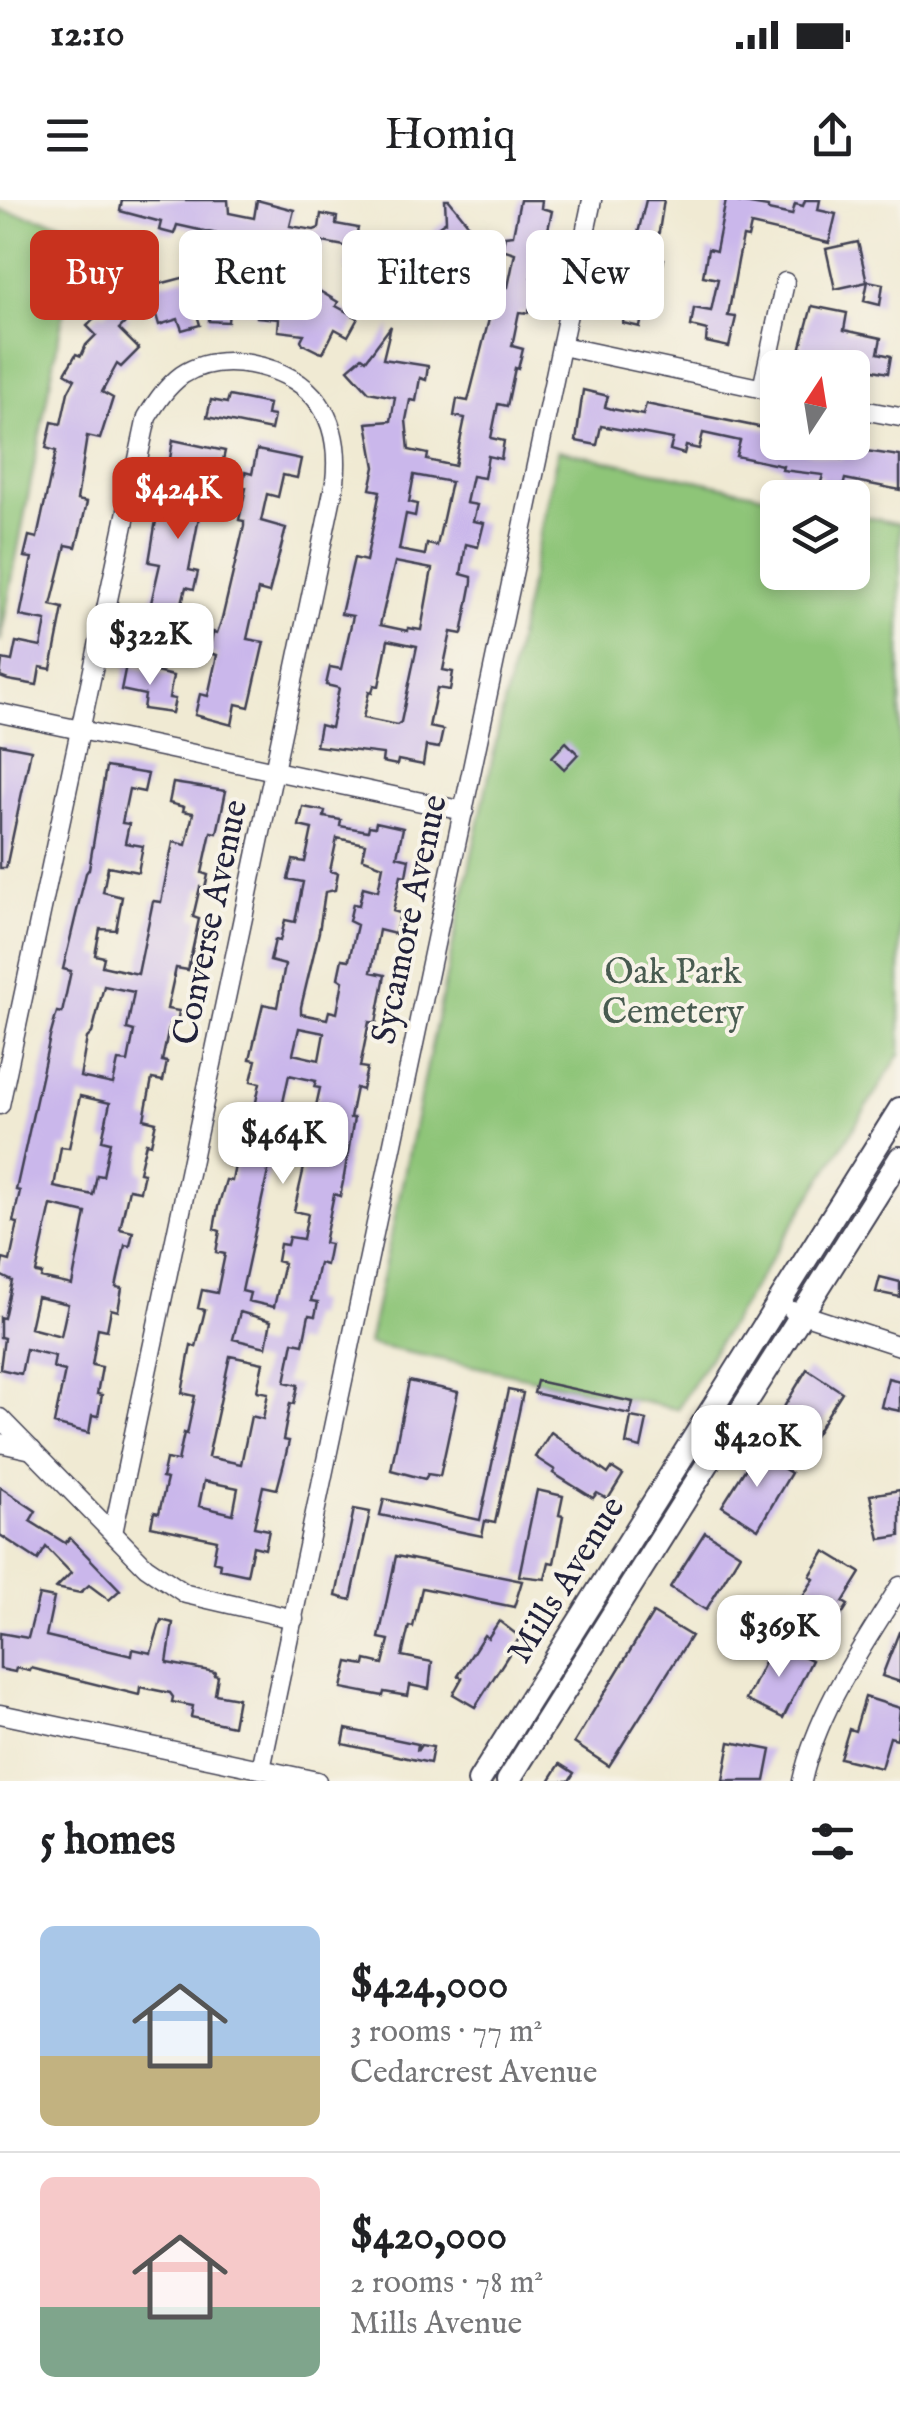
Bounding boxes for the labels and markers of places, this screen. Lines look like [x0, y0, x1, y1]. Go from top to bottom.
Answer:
pin: $424K [108, 457, 248, 542]
pin: $322K [80, 603, 220, 688]
pin: $464K [213, 1102, 353, 1187]
pin: $420K [687, 1405, 827, 1490]
pin: $369K [709, 1595, 849, 1680]

